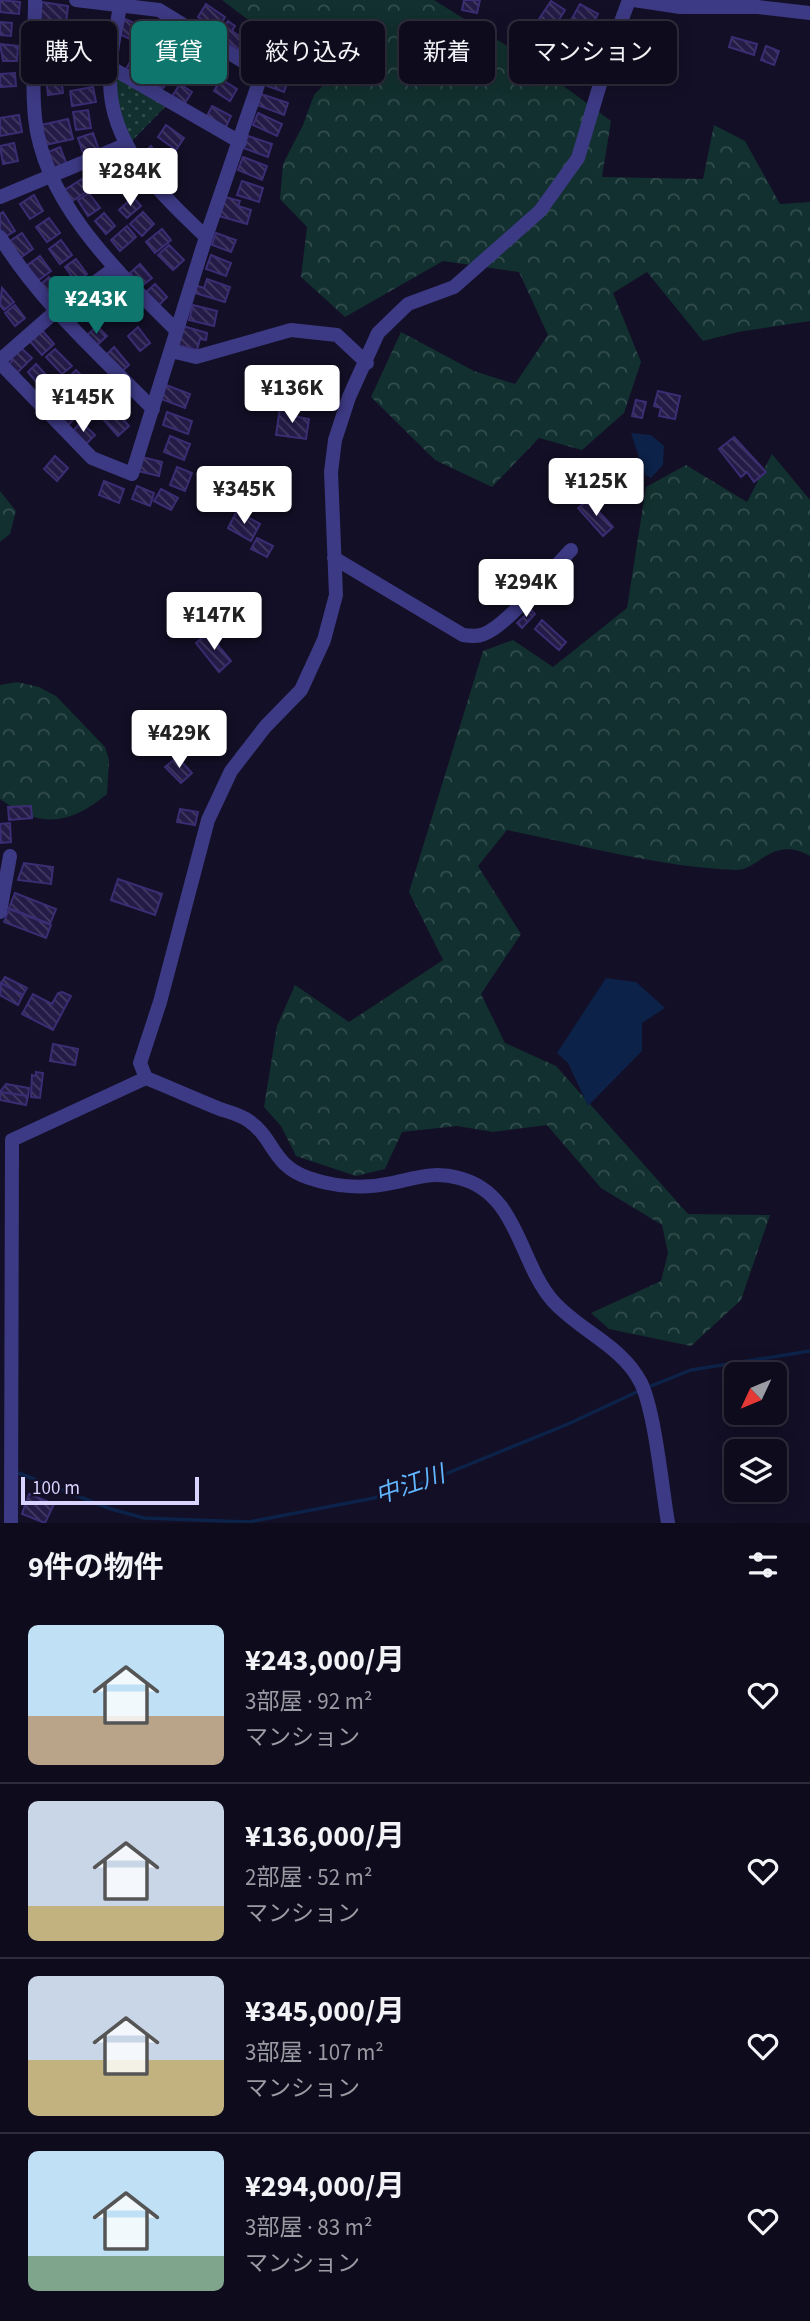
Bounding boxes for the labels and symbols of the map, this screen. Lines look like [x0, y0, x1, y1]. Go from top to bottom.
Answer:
pin: ¥284K [81, 148, 179, 208]
pin: ¥243K [47, 276, 145, 336]
pin: ¥136K [243, 366, 341, 425]
pin: ¥145K [34, 374, 132, 434]
pin: ¥125K [547, 458, 645, 518]
pin: ¥345K [195, 466, 293, 526]
pin: ¥294K [477, 560, 575, 619]
pin: ¥147K [165, 592, 263, 652]
pin: ¥429K [130, 710, 228, 770]
north arrow [724, 1362, 788, 1424]
water label: 中江川 [370, 1456, 453, 1513]
scale bar [21, 1474, 200, 1506]

